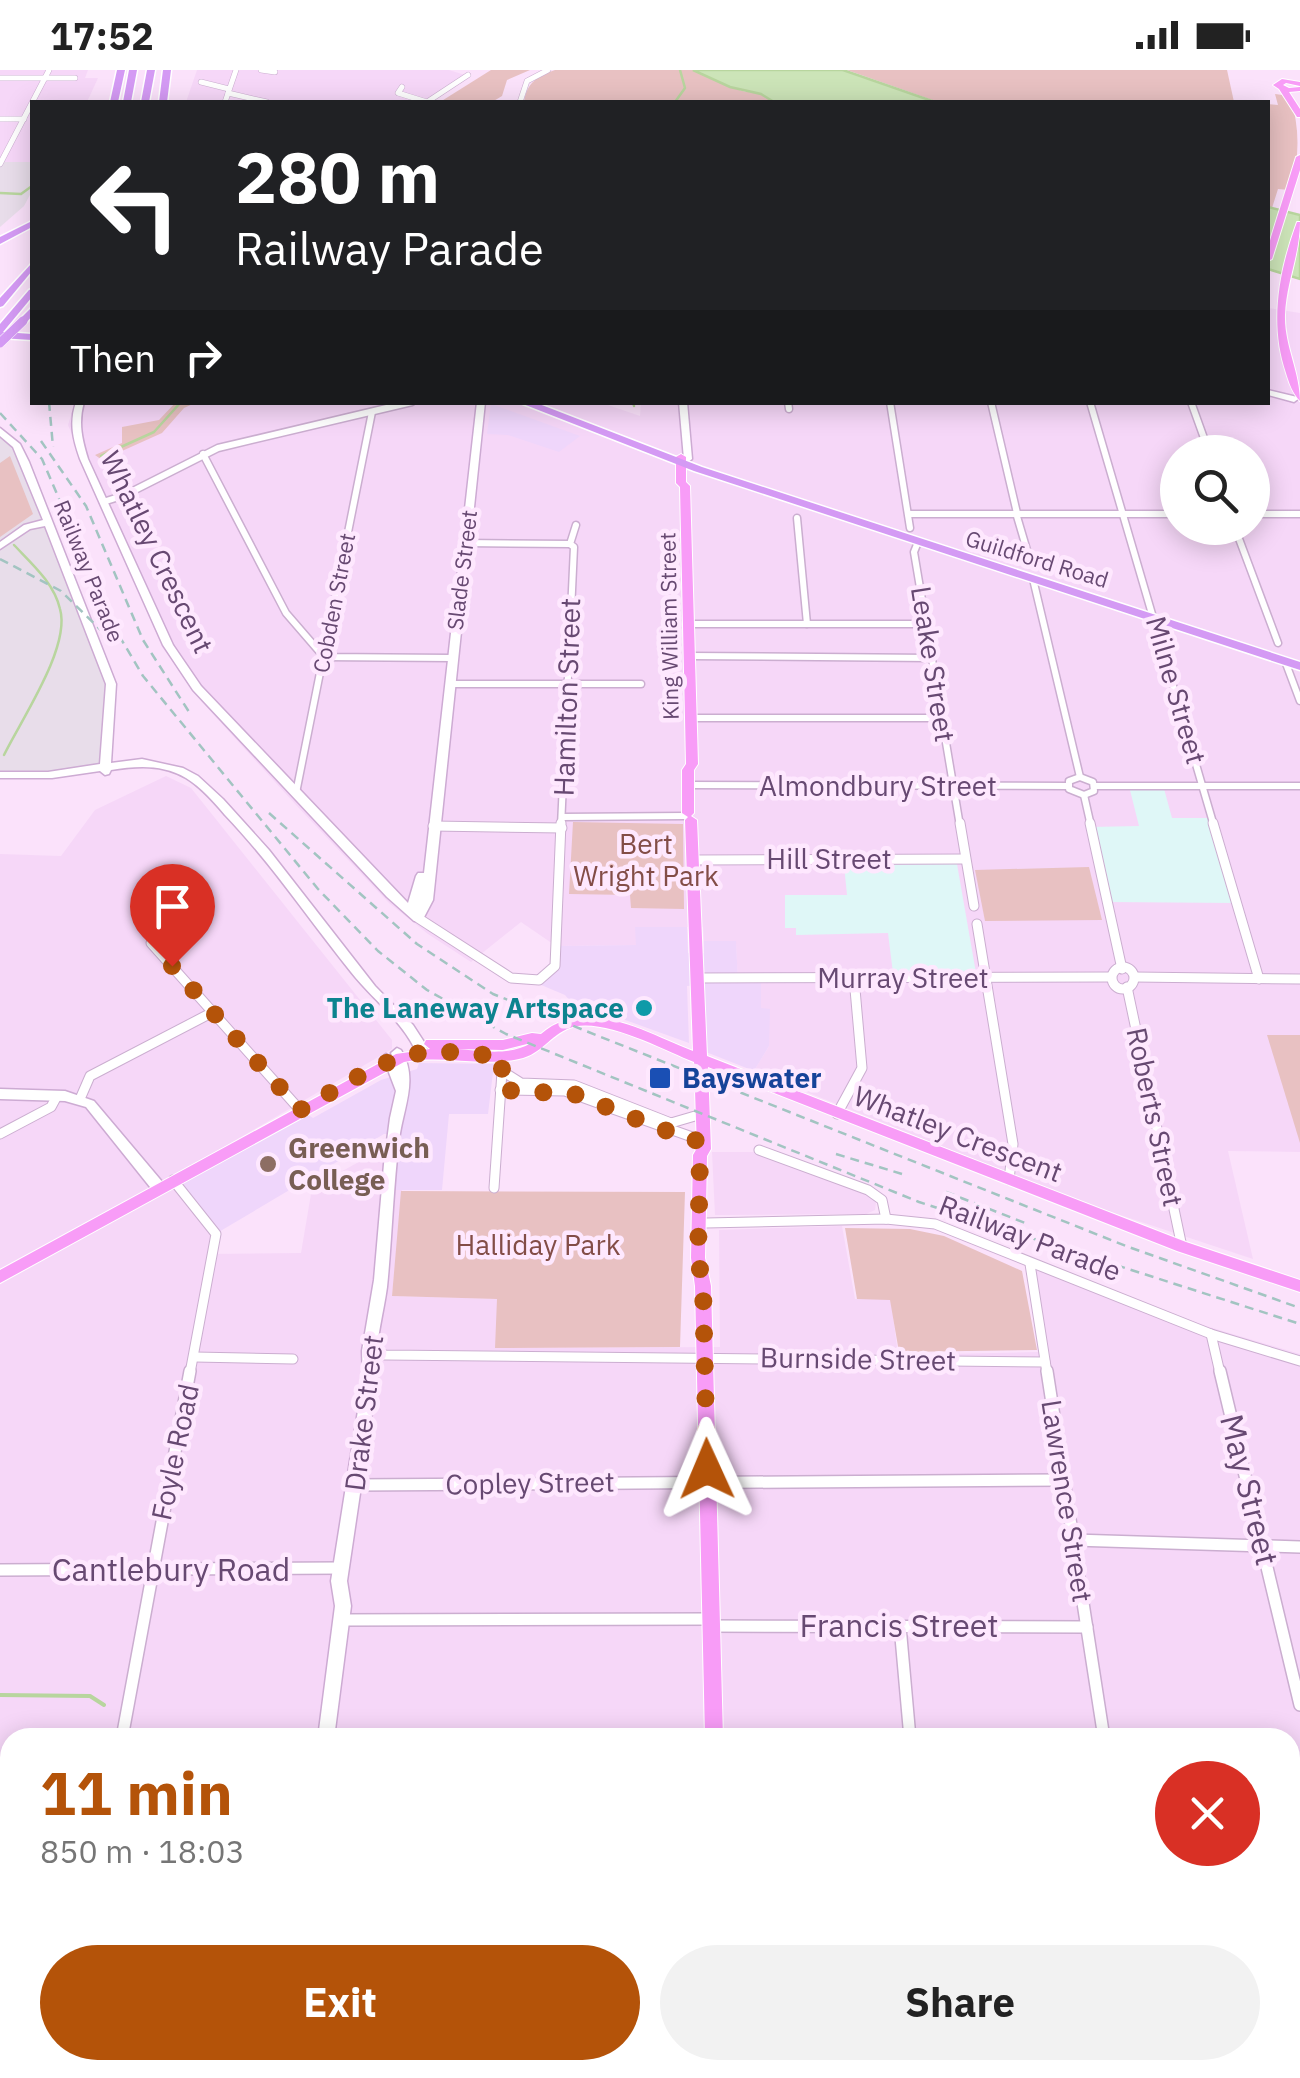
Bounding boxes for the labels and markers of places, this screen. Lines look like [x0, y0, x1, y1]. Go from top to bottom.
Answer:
pin [130, 864, 215, 967]
place label: The Laneway Artspace [327, 989, 624, 1026]
marker: The Laneway Artspace [633, 997, 655, 1019]
place label: Bayswater [682, 1059, 821, 1096]
marker: Bayswater [647, 1065, 673, 1091]
place label: Greenwich College [288, 1129, 430, 1198]
marker: Greenwich College [257, 1153, 279, 1175]

